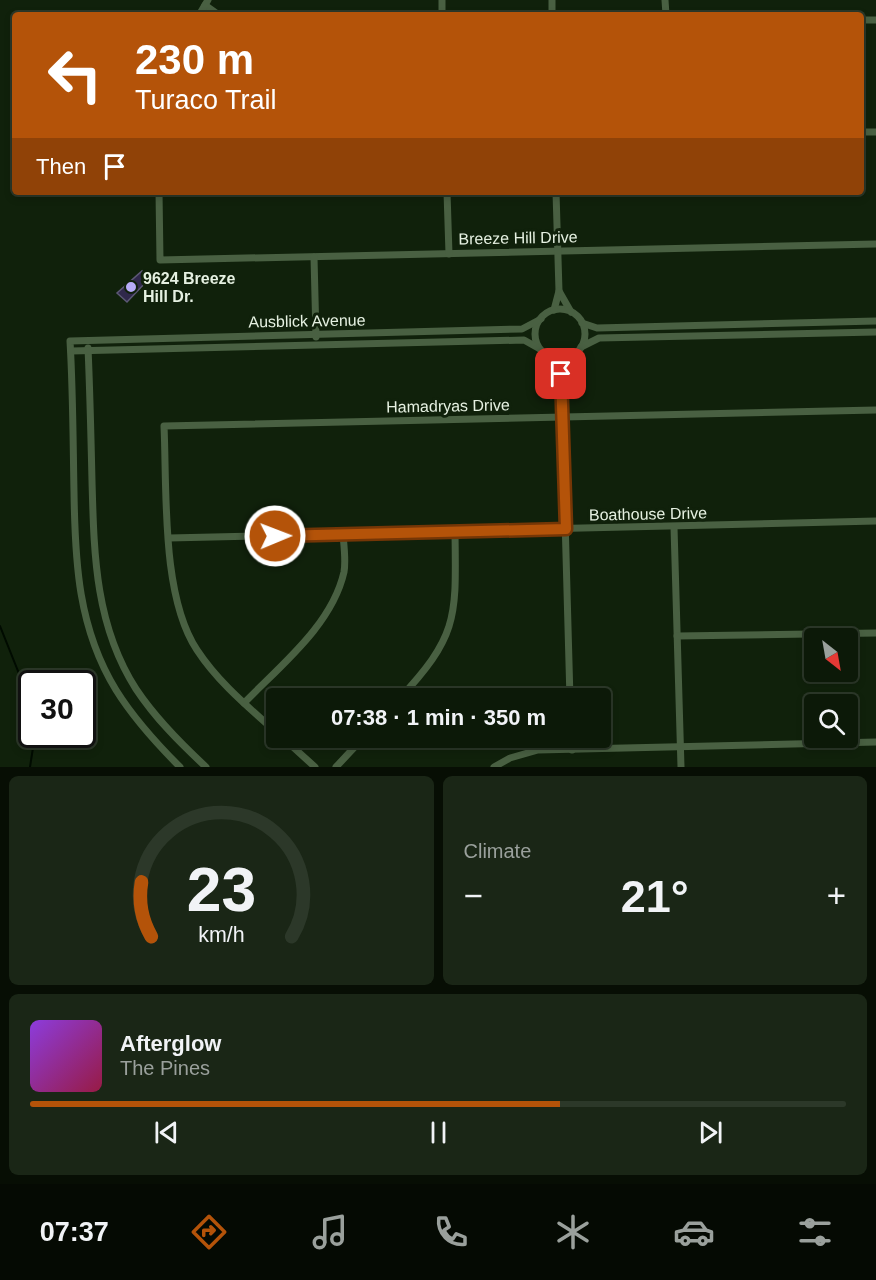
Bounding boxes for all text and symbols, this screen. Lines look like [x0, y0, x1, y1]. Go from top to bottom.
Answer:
icon: left [36, 36, 114, 114]
text: 230 m [135, 36, 254, 83]
text: Turaco Trail [135, 85, 277, 115]
icon: arrive [98, 150, 131, 183]
text: Then [36, 154, 86, 179]
street label: Breeze Hill Drive [458, 228, 578, 248]
place label: 9624 Breeze Hill Dr. [143, 270, 236, 305]
marker: 9624 Breeze Hill Dr. [124, 280, 138, 294]
street label: Ausblick Avenue [248, 311, 366, 331]
pin [535, 348, 586, 399]
icon: arrive [544, 357, 577, 390]
street label: Hamadryas Drive [386, 396, 510, 416]
position arrow [243, 504, 307, 568]
street label: Boathouse Drive [589, 504, 707, 524]
north arrow [804, 628, 858, 682]
map controls [804, 628, 858, 748]
speed limit sign: 30 [18, 670, 96, 748]
button: search [804, 694, 858, 748]
text: 07:38 · 1 min · 350 m [331, 705, 546, 730]
text: Climate [464, 840, 531, 862]
text: 23 [187, 855, 256, 924]
text: 21° [621, 871, 689, 922]
text: − [464, 877, 483, 914]
text: + [827, 877, 846, 914]
text: km/h [198, 924, 244, 948]
text: Afterglow [120, 1031, 221, 1056]
text: The Pines [120, 1057, 210, 1079]
icon: previous [150, 1116, 183, 1149]
icon: pause [422, 1116, 455, 1149]
icon: next [694, 1116, 727, 1149]
icon: directions [188, 1211, 230, 1253]
icon: music [309, 1211, 351, 1253]
icon: phone [430, 1211, 472, 1253]
icon: climate [552, 1211, 594, 1253]
icon: car [673, 1211, 715, 1253]
icon: filters [794, 1211, 836, 1253]
text: 07:37 [40, 1217, 109, 1247]

